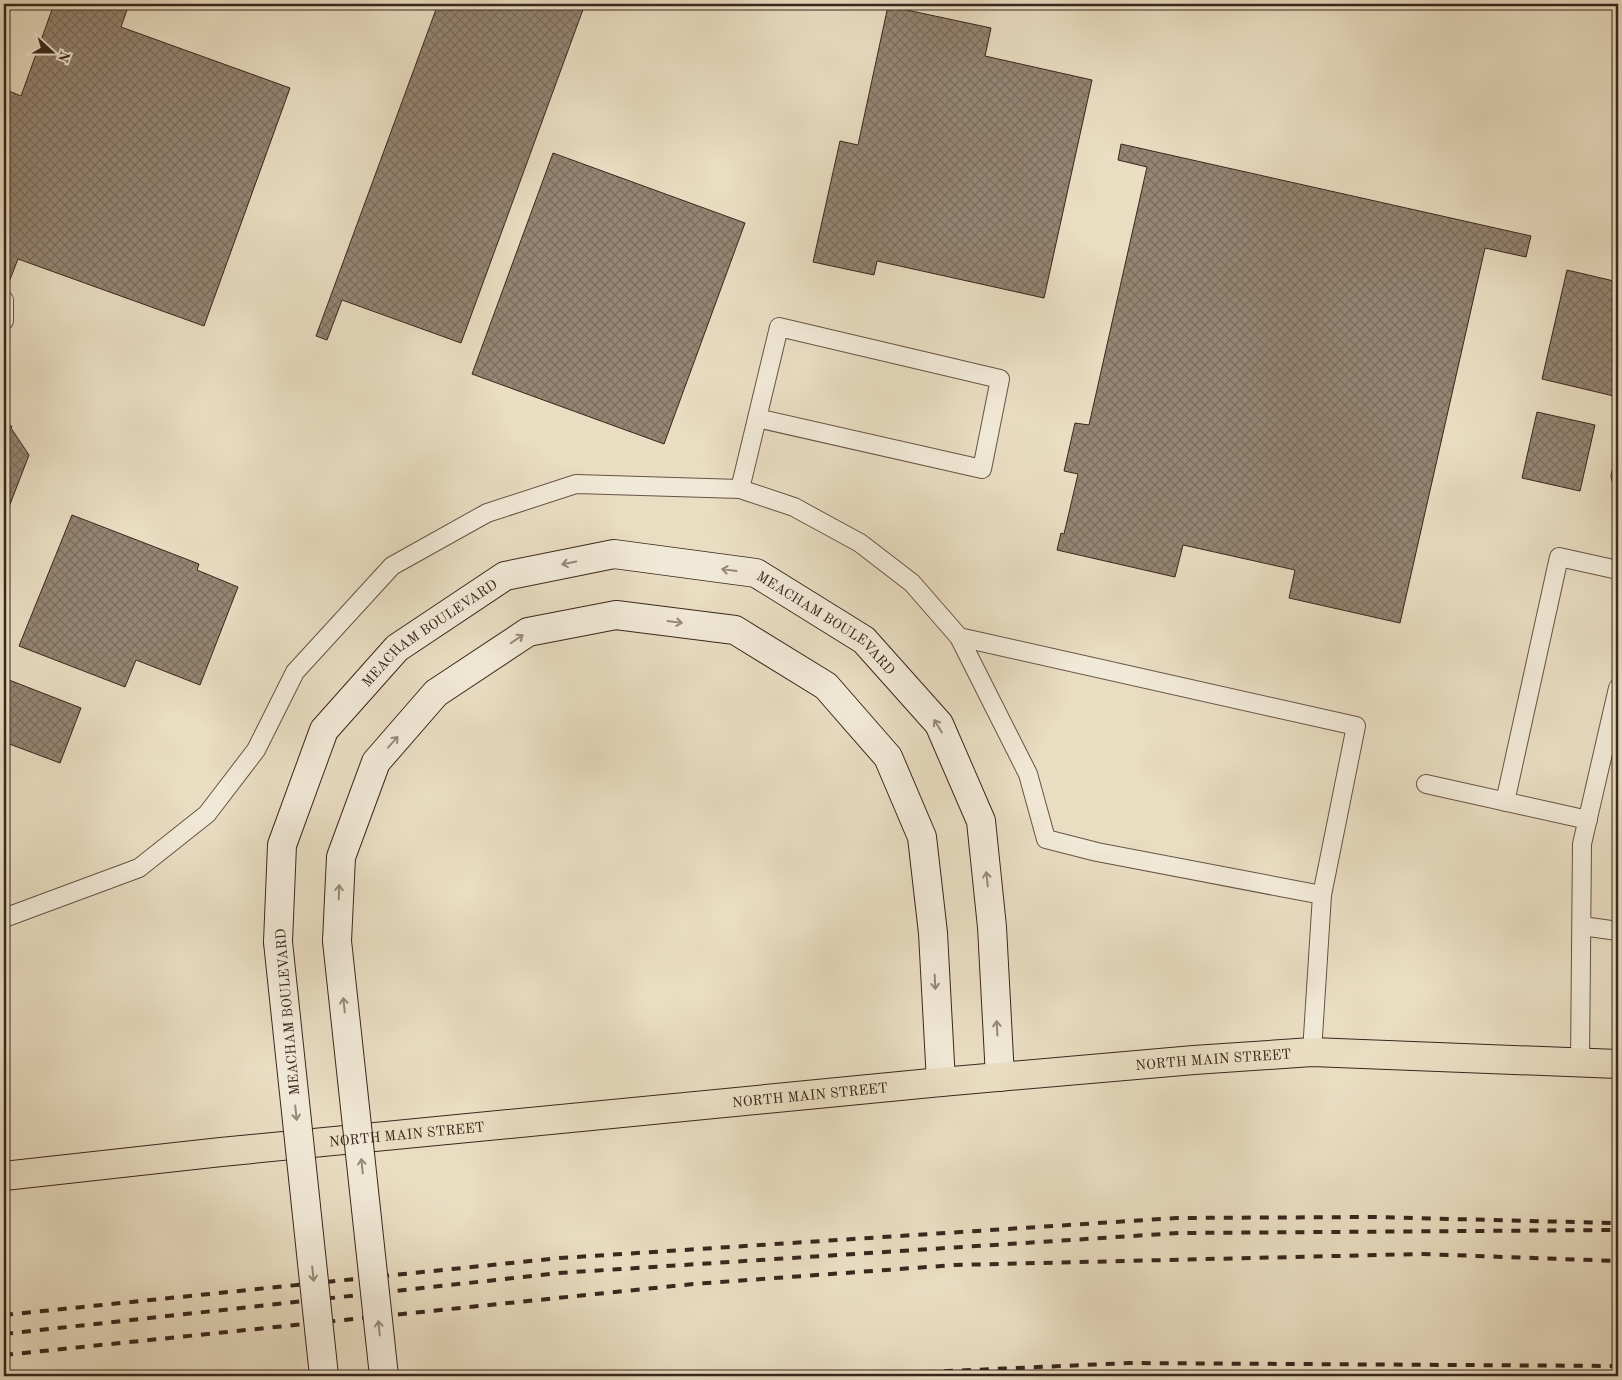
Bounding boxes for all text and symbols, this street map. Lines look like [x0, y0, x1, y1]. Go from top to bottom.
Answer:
north arrow [28, 28, 78, 78]
text: N [55, 49, 72, 64]
one-way arrow [561, 559, 577, 568]
one-way arrow [722, 564, 738, 574]
street label: MEACHAM BOULEVARD [754, 569, 897, 678]
street label: MEACHAM BOULEVARD [360, 577, 500, 690]
one-way arrow [667, 618, 683, 628]
one-way arrow [510, 634, 524, 644]
one-way arrow [932, 719, 943, 733]
one-way arrow [387, 736, 399, 749]
one-way arrow [982, 871, 992, 887]
one-way arrow [335, 884, 344, 900]
street label: MEACHAM BOULEVARD [274, 928, 302, 1096]
one-way arrow [931, 974, 940, 990]
one-way arrow [339, 997, 349, 1013]
one-way arrow [993, 1020, 1002, 1036]
street label: NORTH MAIN STREET [1135, 1047, 1292, 1073]
street label: NORTH MAIN STREET [732, 1081, 888, 1110]
one-way arrow [291, 1104, 301, 1120]
street label: NORTH MAIN STREET [328, 1120, 485, 1149]
one-way arrow [357, 1159, 367, 1175]
one-way arrow [308, 1266, 318, 1282]
one-way arrow [374, 1320, 384, 1336]

